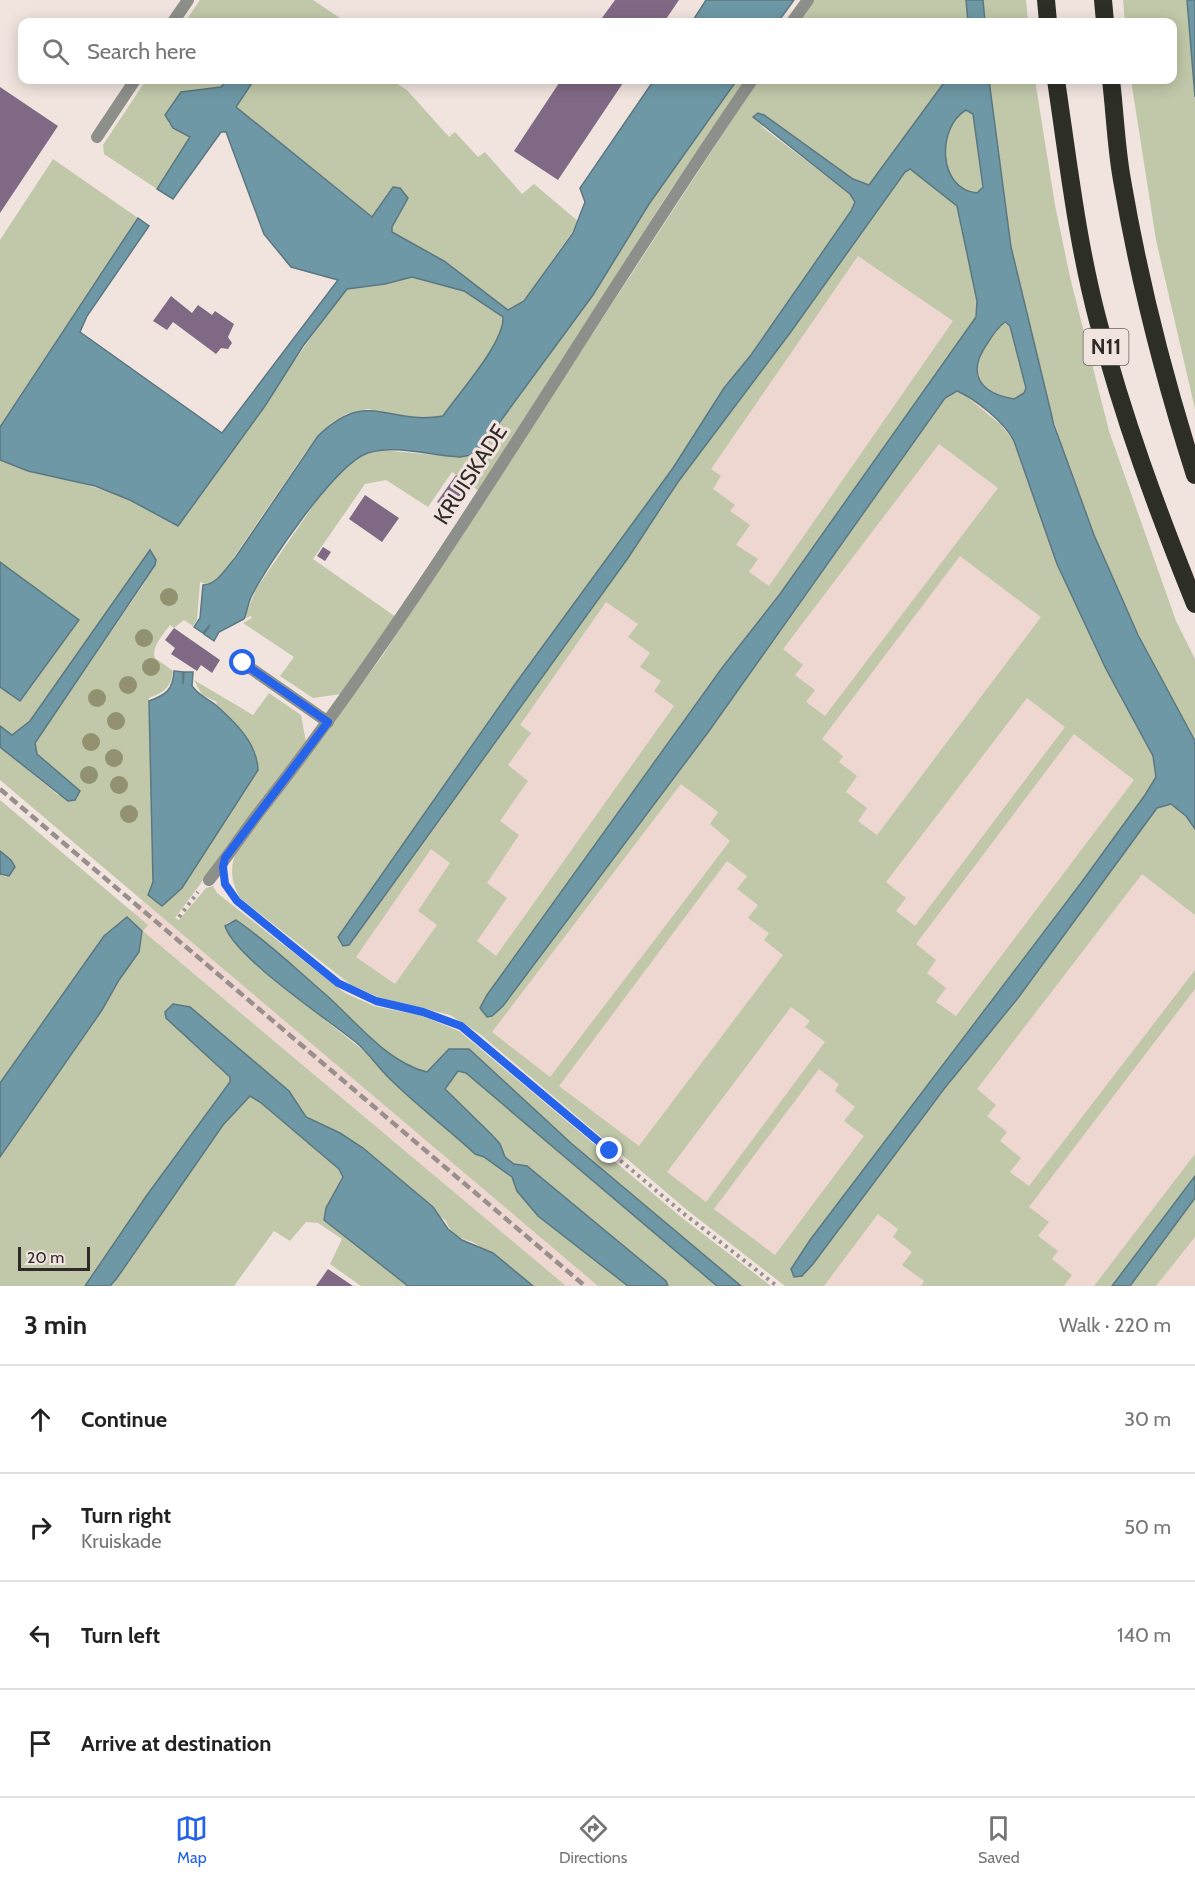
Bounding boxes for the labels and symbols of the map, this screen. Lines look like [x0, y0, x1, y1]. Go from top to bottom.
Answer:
road number: N11 [1084, 329, 1128, 365]
street label: KRUISKADE [428, 419, 513, 530]
route start [229, 649, 255, 675]
route end [596, 1137, 622, 1163]
scale bar [18, 1244, 90, 1272]

